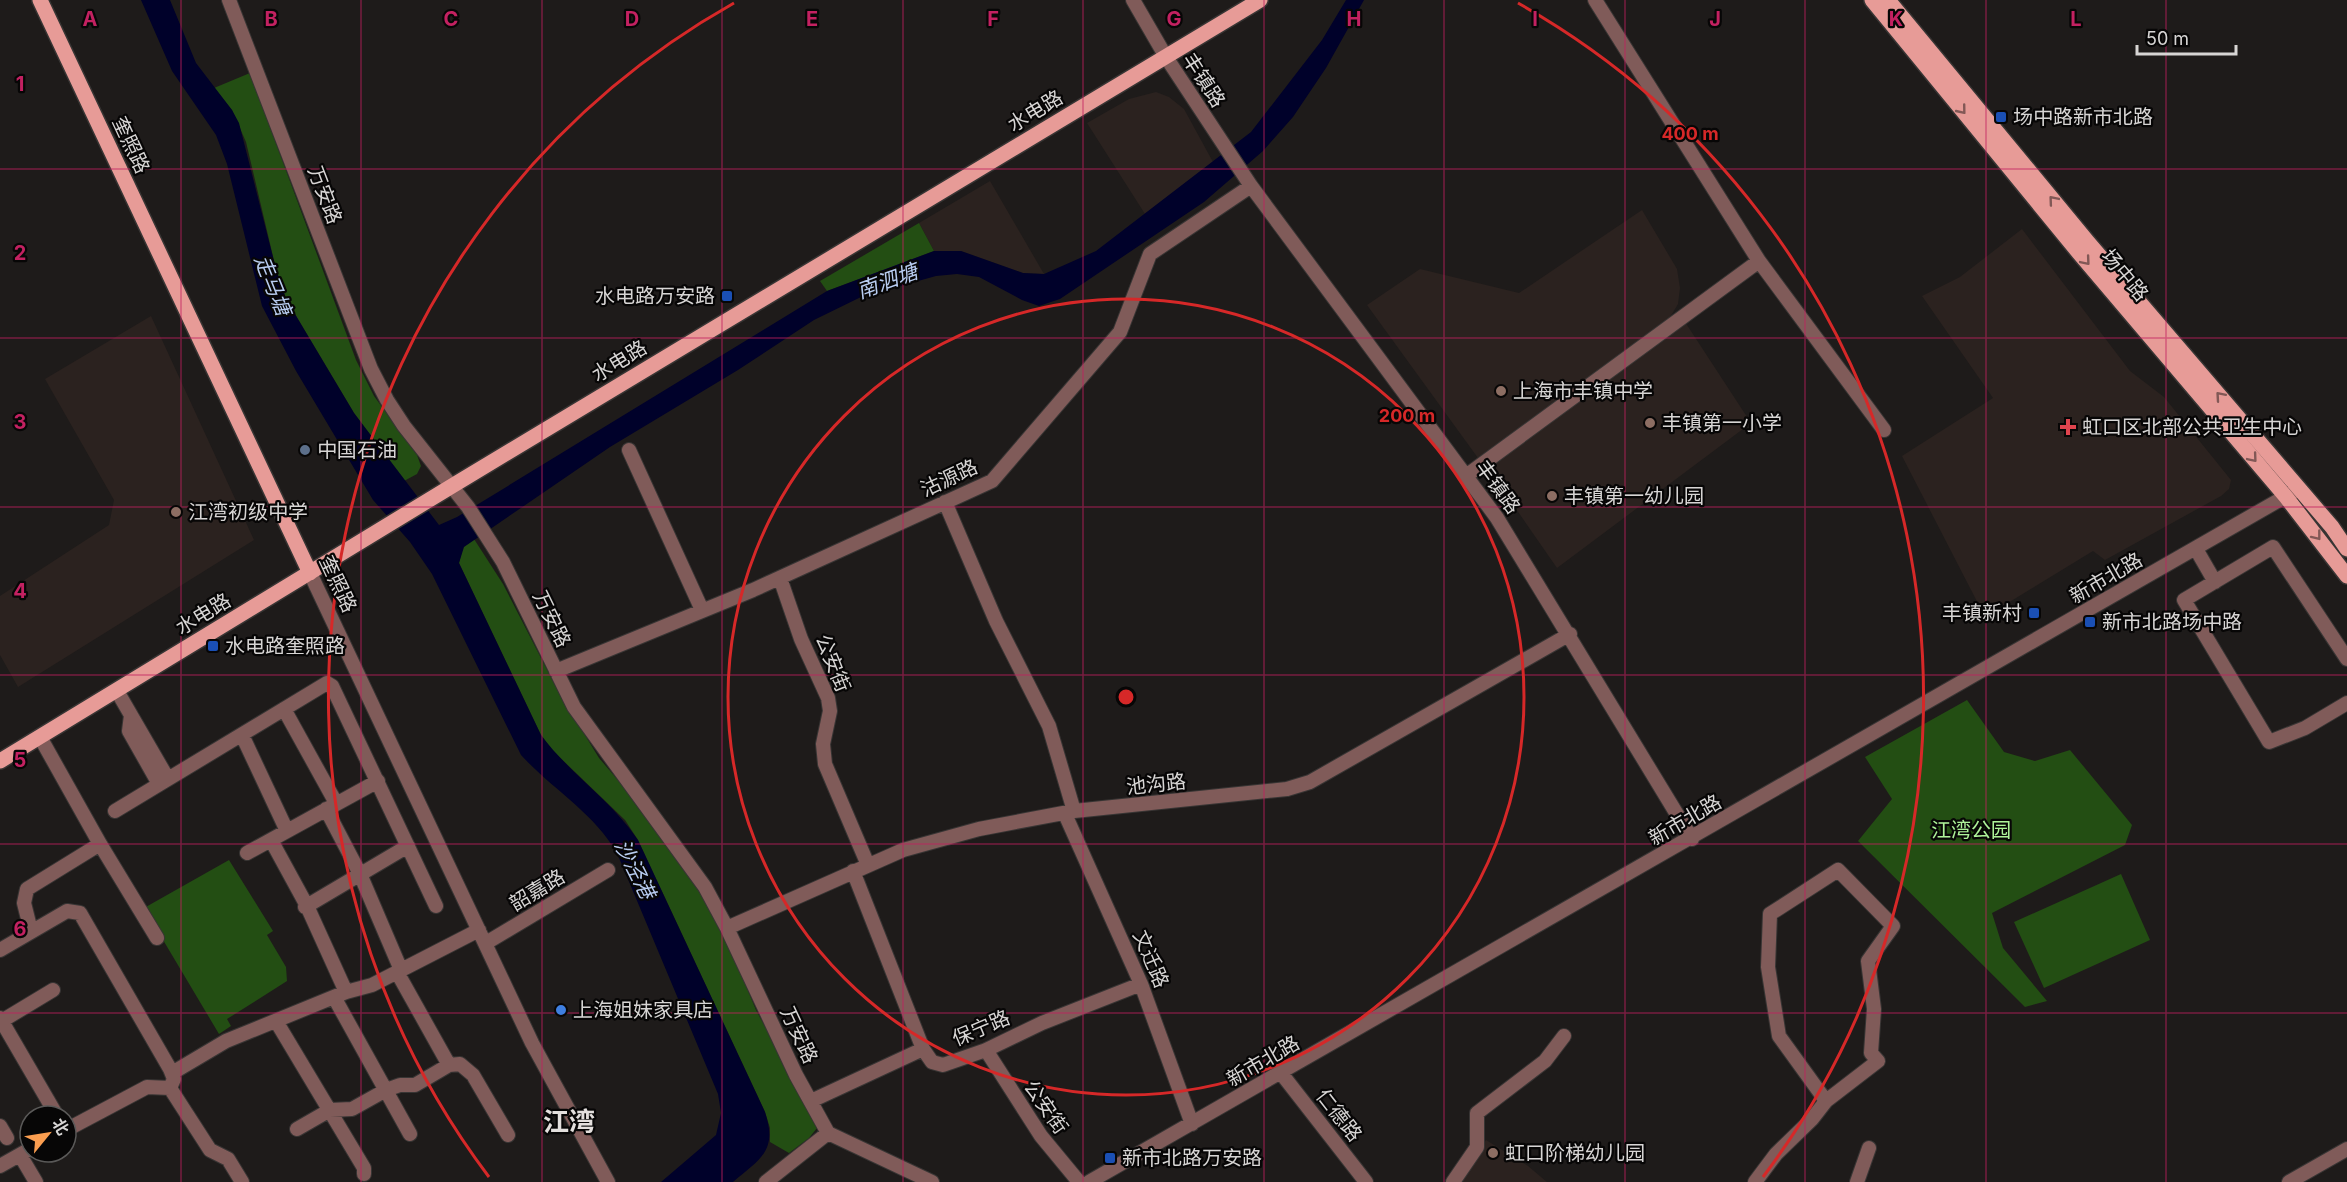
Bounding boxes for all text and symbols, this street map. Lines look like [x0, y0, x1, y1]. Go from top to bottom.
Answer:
text: A [83, 7, 98, 31]
text: B [264, 7, 278, 31]
text: C [444, 7, 458, 31]
text: D [625, 7, 639, 31]
text: E [806, 7, 818, 31]
text: F [987, 7, 999, 31]
text: G [1166, 7, 1182, 31]
text: H [1347, 7, 1361, 31]
text: I [1532, 7, 1538, 31]
text: J [1709, 7, 1721, 31]
text: K [1889, 7, 1903, 31]
text: L [2070, 7, 2082, 31]
scale bar [2137, 18, 2236, 56]
text: 50 m [2146, 28, 2189, 49]
street label: 丰镇路 [1178, 48, 1230, 112]
text: 1 [16, 72, 24, 96]
street label: 水电路 [1003, 85, 1067, 137]
one-way arrow [1955, 103, 1966, 114]
place label: 场中路新市北路 [2013, 105, 2153, 129]
marker: 场中路新市北路 [1994, 110, 2008, 124]
street label: 奎照路 [107, 113, 155, 177]
text: 400 m [1661, 123, 1719, 144]
street label: 万安路 [303, 163, 347, 227]
one-way arrow [2049, 196, 2060, 207]
text: 2 [14, 241, 26, 265]
street label: 场中路 [2097, 244, 2153, 306]
water label: 走马塘 [250, 251, 298, 322]
one-way arrow [2078, 254, 2089, 265]
water label: 南泗塘 [853, 257, 924, 304]
place label: 水电路万安路 [595, 284, 715, 308]
marker: 水电路万安路 [720, 289, 734, 303]
street label: 水电路 [587, 335, 651, 387]
place label: 上海市丰镇中学 [1513, 379, 1653, 403]
marker: 上海市丰镇中学 [1494, 384, 1508, 398]
one-way arrow [2216, 392, 2227, 403]
text: 200 m [1379, 405, 1435, 426]
text: 3 [14, 410, 26, 434]
place label: 丰镇第一小学 [1662, 411, 1782, 435]
place label: 虹口区北部公共卫生中心 [2082, 415, 2302, 439]
marker: 丰镇第一小学 [1643, 416, 1657, 430]
marker: 虹口区北部公共卫生中心 [2059, 418, 2077, 436]
place label: 中国石油 [317, 438, 397, 462]
marker: 中国石油 [298, 443, 312, 457]
one-way arrow [2246, 451, 2257, 462]
street label: 沽源路 [917, 454, 981, 502]
street label: 丰镇路 [1471, 456, 1525, 518]
place label: 丰镇第一幼儿园 [1564, 484, 1704, 508]
marker: 丰镇第一幼儿园 [1545, 489, 1559, 503]
place label: 江湾初级中学 [188, 500, 308, 524]
marker: 江湾初级中学 [169, 505, 183, 519]
one-way arrow [2309, 530, 2320, 541]
street label: 新市北路 [2065, 548, 2147, 608]
street label: 奎照路 [314, 552, 362, 616]
text: 4 [13, 579, 27, 603]
street label: 万安路 [528, 587, 576, 651]
street label: 水电路 [171, 588, 235, 640]
place label: 丰镇新村 [1942, 601, 2022, 625]
marker: 丰镇新村 [2027, 606, 2041, 620]
place label: 新市北路场中路 [2102, 610, 2242, 634]
marker: 新市北路场中路 [2083, 615, 2097, 629]
street label: 公安街 [811, 631, 855, 695]
place label: 水电路奎照路 [225, 634, 345, 658]
marker: 水电路奎照路 [206, 639, 220, 653]
centre of rings [1116, 687, 1136, 707]
text: 5 [14, 748, 26, 772]
street label: 池沟路 [1125, 769, 1187, 799]
street label: 新市北路 [1644, 790, 1726, 850]
park label: 江湾公园 [1931, 818, 2011, 842]
water label: 沙泾港 [610, 835, 662, 905]
street label: 韶嘉路 [505, 864, 569, 916]
text: 6 [14, 917, 27, 941]
street label: 文迁路 [1128, 927, 1174, 991]
place label: 上海姐妹家具店 [573, 998, 713, 1022]
marker: 上海姐妹家具店 [554, 1003, 568, 1017]
street label: 万安路 [775, 1003, 823, 1067]
street label: 保宁路 [949, 1005, 1013, 1051]
street label: 新市北路 [1222, 1031, 1304, 1091]
street label: 公安街 [1019, 1076, 1073, 1138]
street label: 仁德路 [1311, 1084, 1367, 1146]
north arrow [18, 1104, 78, 1164]
district label: 江湾 [543, 1106, 595, 1137]
text: 北 [48, 1115, 74, 1138]
place label: 虹口阶梯幼儿园 [1505, 1141, 1645, 1165]
place label: 新市北路万安路 [1122, 1146, 1262, 1170]
marker: 虹口阶梯幼儿园 [1486, 1146, 1500, 1160]
marker: 新市北路万安路 [1103, 1151, 1117, 1165]

